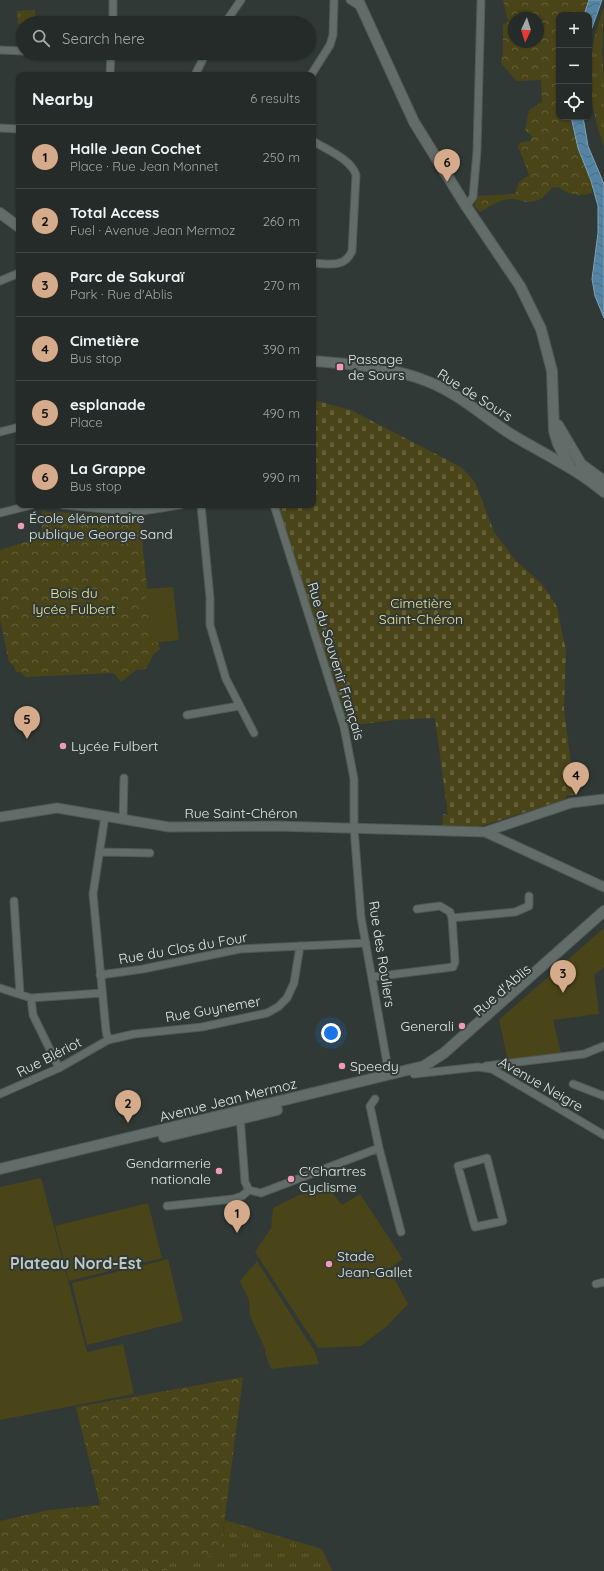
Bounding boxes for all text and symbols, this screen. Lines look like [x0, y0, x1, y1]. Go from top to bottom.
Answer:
north arrow [508, 12, 544, 48]
map controls [556, 12, 592, 120]
button: + [556, 12, 592, 48]
search box [16, 16, 316, 60]
icon: search [30, 27, 52, 49]
text: Search here [62, 29, 145, 48]
button: − [556, 48, 592, 84]
button: locate [556, 84, 592, 120]
text: Nearby [32, 88, 93, 109]
text: 6 results [250, 90, 300, 106]
text: Halle Jean Cochet [70, 139, 201, 158]
text: 1 [42, 149, 48, 165]
text: 250 m [263, 149, 300, 165]
pin: 6 [434, 149, 460, 182]
text: Place · Rue Jean Monnet [70, 158, 218, 174]
text: Total Access [70, 203, 159, 222]
text: 2 [41, 213, 49, 229]
text: 260 m [263, 213, 300, 229]
text: Fuel · Avenue Jean Mermoz [70, 222, 235, 238]
text: Parc de Sakuraï [70, 267, 184, 286]
text: 3 [42, 277, 48, 293]
text: 270 m [263, 277, 300, 293]
text: Park · Rue d'Ablis [70, 286, 173, 302]
text: Cimetière [70, 331, 139, 350]
text: 4 [41, 341, 49, 357]
text: 390 m [263, 341, 300, 357]
text: Bus stop [70, 350, 122, 366]
place label: Passage de Sours [348, 350, 404, 384]
marker: Passage de Sours [335, 362, 345, 372]
street label: Rue de Sours [434, 365, 516, 425]
text: esplanade [70, 395, 146, 414]
text: 5 [41, 405, 49, 421]
text: 490 m [263, 405, 300, 421]
text: Place [70, 414, 103, 430]
text: La Grappe [70, 459, 146, 478]
text: 6 [41, 469, 49, 485]
text: 990 m [262, 469, 300, 485]
text: Bus stop [70, 478, 122, 494]
place label: École élémentaire publique George Sand [29, 509, 173, 543]
marker: École élémentaire publique George Sand [16, 521, 26, 531]
street label: Rue du Souvenir Français [303, 580, 369, 742]
park label: Bois du lycée Fulbert [32, 584, 116, 618]
park label: Cimetière Saint-Chéron [379, 594, 463, 628]
pin: 5 [14, 706, 40, 739]
place label: Lycée Fulbert [71, 737, 159, 755]
marker: Lycée Fulbert [58, 741, 68, 751]
pin: 4 [563, 762, 589, 795]
street label: Rue Saint-Chéron [184, 804, 298, 822]
street label: Rue des Rouliers [365, 899, 399, 1009]
street label: Rue du Clos du Four [117, 928, 249, 968]
street label: Rue d'Ablis [470, 960, 534, 1020]
pin: 3 [550, 960, 576, 993]
street label: Rue Guynemer [164, 992, 263, 1026]
place label: Generali [400, 1017, 454, 1035]
marker: Generali [457, 1021, 467, 1031]
your location [321, 1023, 341, 1043]
street label: Rue Blériot [13, 1033, 85, 1081]
street label: Avenue Neigre [496, 1053, 587, 1115]
place label: Speedy [350, 1057, 399, 1075]
marker: Speedy [337, 1061, 347, 1071]
street label: Avenue Jean Mermoz [158, 1074, 299, 1126]
pin: 2 [115, 1090, 141, 1123]
place label: Gendarmerie nationale [126, 1154, 211, 1188]
place label: C'Chartres Cyclisme [299, 1162, 366, 1196]
marker: Gendarmerie nationale [214, 1166, 224, 1176]
marker: C'Chartres Cyclisme [286, 1174, 296, 1184]
pin: 1 [224, 1200, 250, 1233]
place label: Stade Jean-Gallet [337, 1247, 413, 1281]
district label: Plateau Nord-Est [10, 1253, 142, 1273]
marker: Stade Jean-Gallet [324, 1259, 334, 1269]

